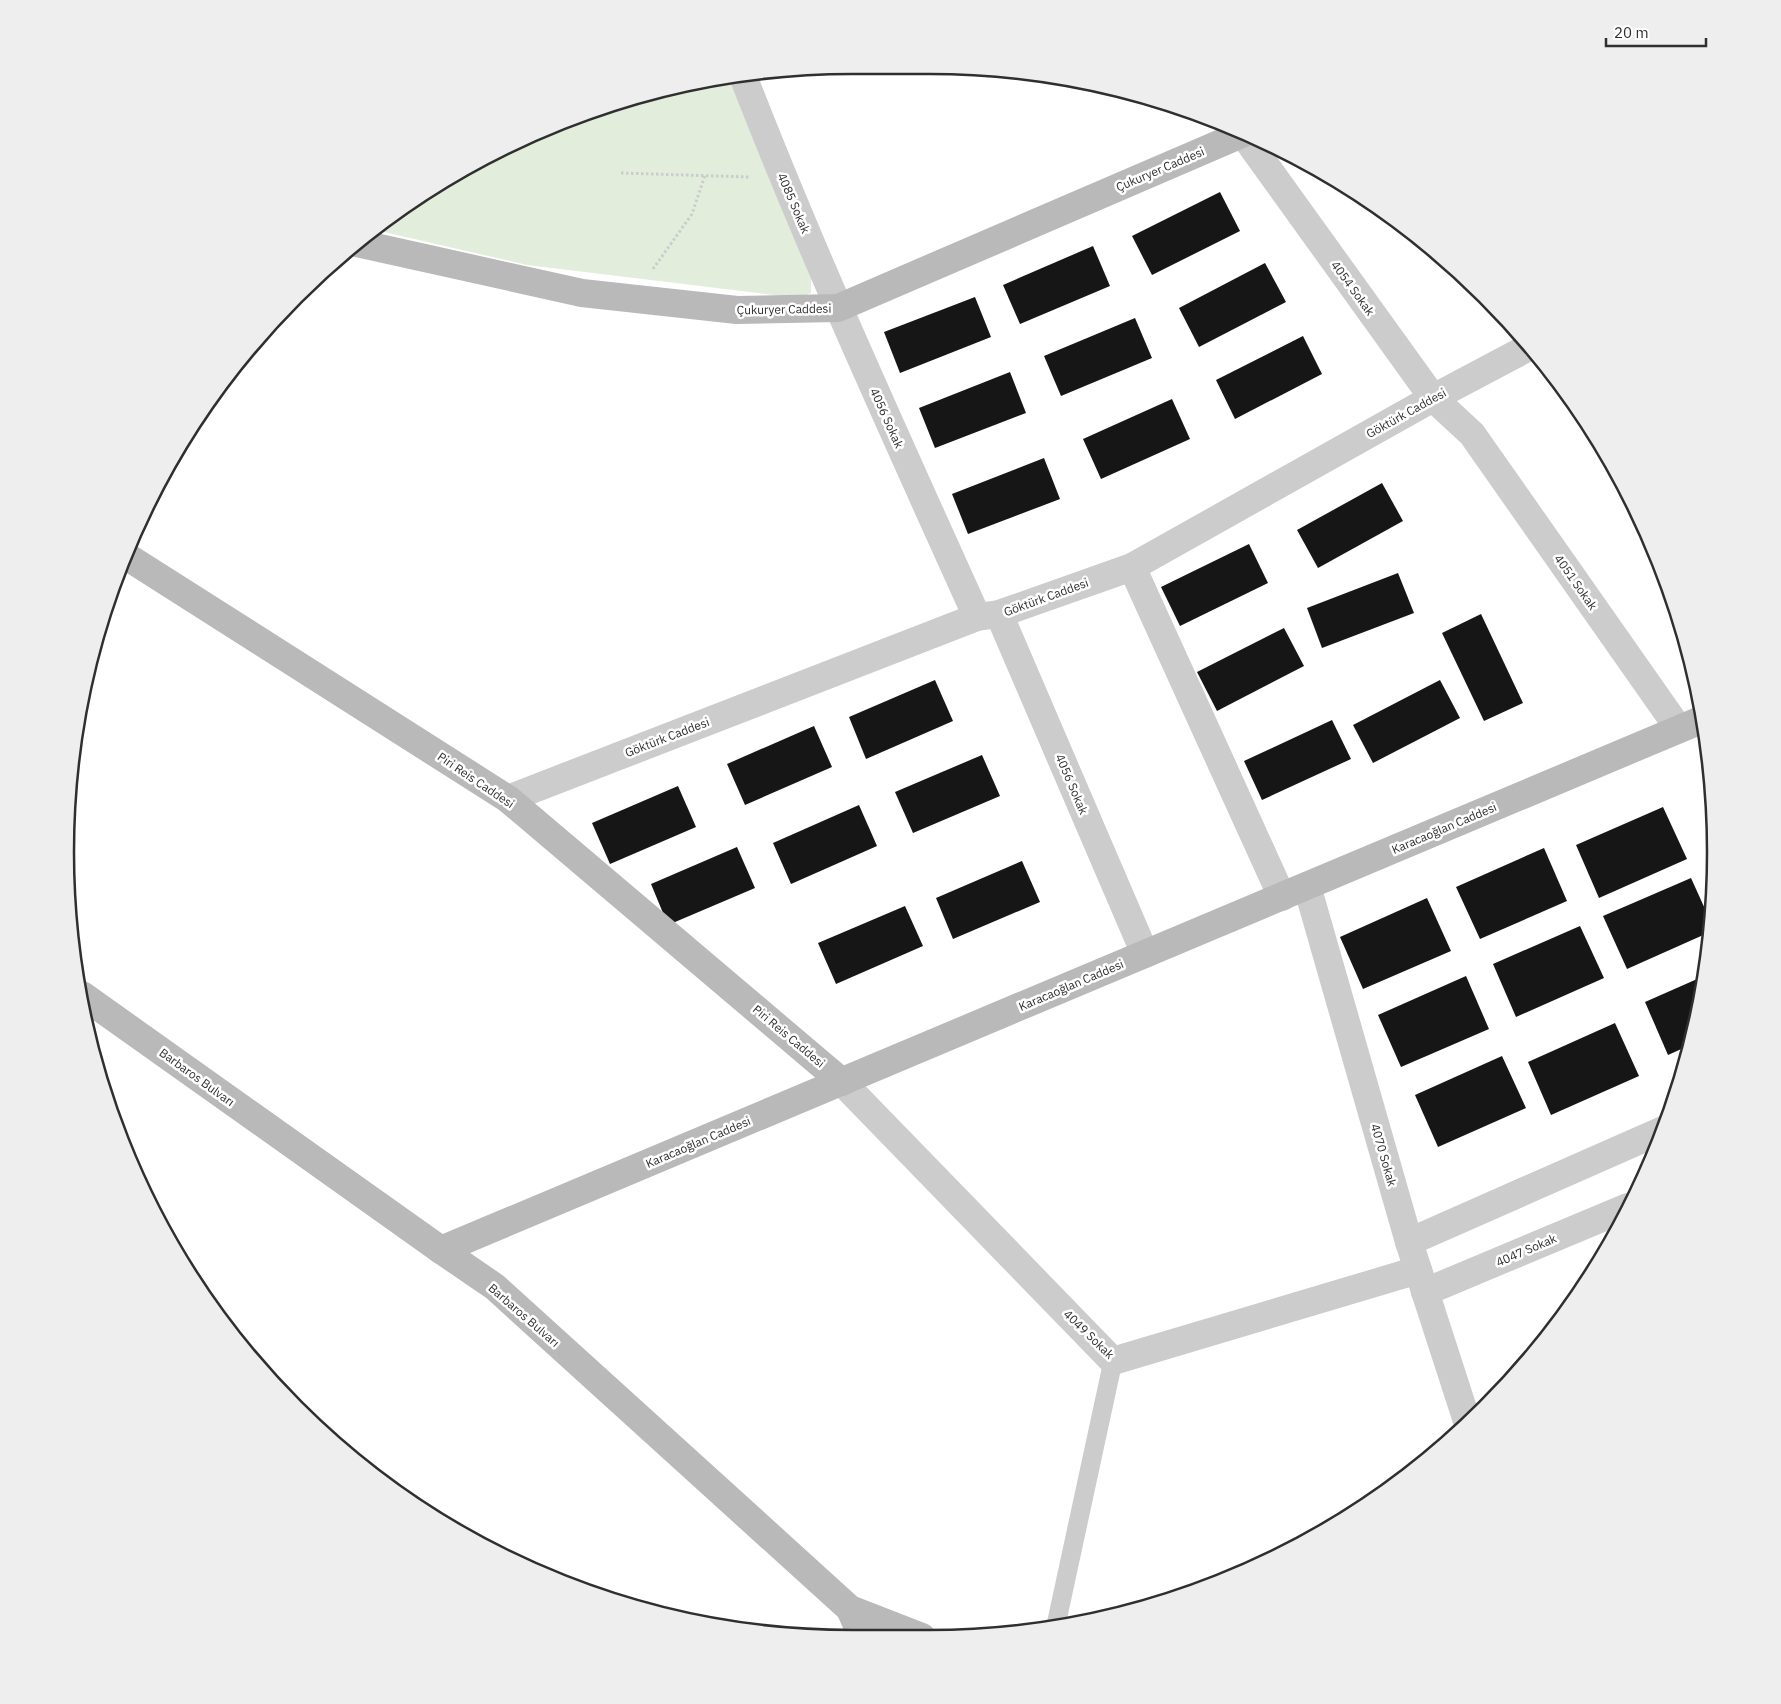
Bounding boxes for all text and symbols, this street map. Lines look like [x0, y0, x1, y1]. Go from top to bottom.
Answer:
scale bar [1606, 15, 1706, 47]
text: 20 m [1614, 23, 1649, 42]
street label: Çukuryer Caddesi [1113, 144, 1207, 194]
street label: 4085 Sokak [775, 170, 814, 236]
street label: 4054 Sokak [1328, 258, 1378, 319]
street label: Çukuryer Caddesi [736, 301, 832, 317]
street label: Göktürk Caddesi [1363, 385, 1449, 441]
street label: 4056 Sokak [867, 386, 907, 451]
street label: 4051 Sokak [1551, 551, 1601, 613]
street label: Göktürk Caddesi [1002, 575, 1090, 619]
street label: Göktürk Caddesi [623, 714, 711, 760]
street label: Piri Reis Caddesi [435, 749, 517, 811]
street label: 4056 Sokak [1053, 751, 1092, 817]
street label: Karacaoğlan Caddesi [1389, 799, 1499, 857]
street label: Karacaoğlan Caddesi [1016, 956, 1126, 1014]
street label: Piri Reis Caddesi [750, 1001, 828, 1071]
street label: Barbaros Bulvarı [157, 1045, 237, 1109]
street label: Karacaoğlan Caddesi [643, 1113, 753, 1171]
street label: 4070 Sokak [1368, 1122, 1400, 1189]
street label: 4047 Sokak [1493, 1230, 1559, 1269]
street label: Barbaros Bulvarı [485, 1280, 563, 1350]
street label: 4049 Sokak [1061, 1306, 1118, 1362]

